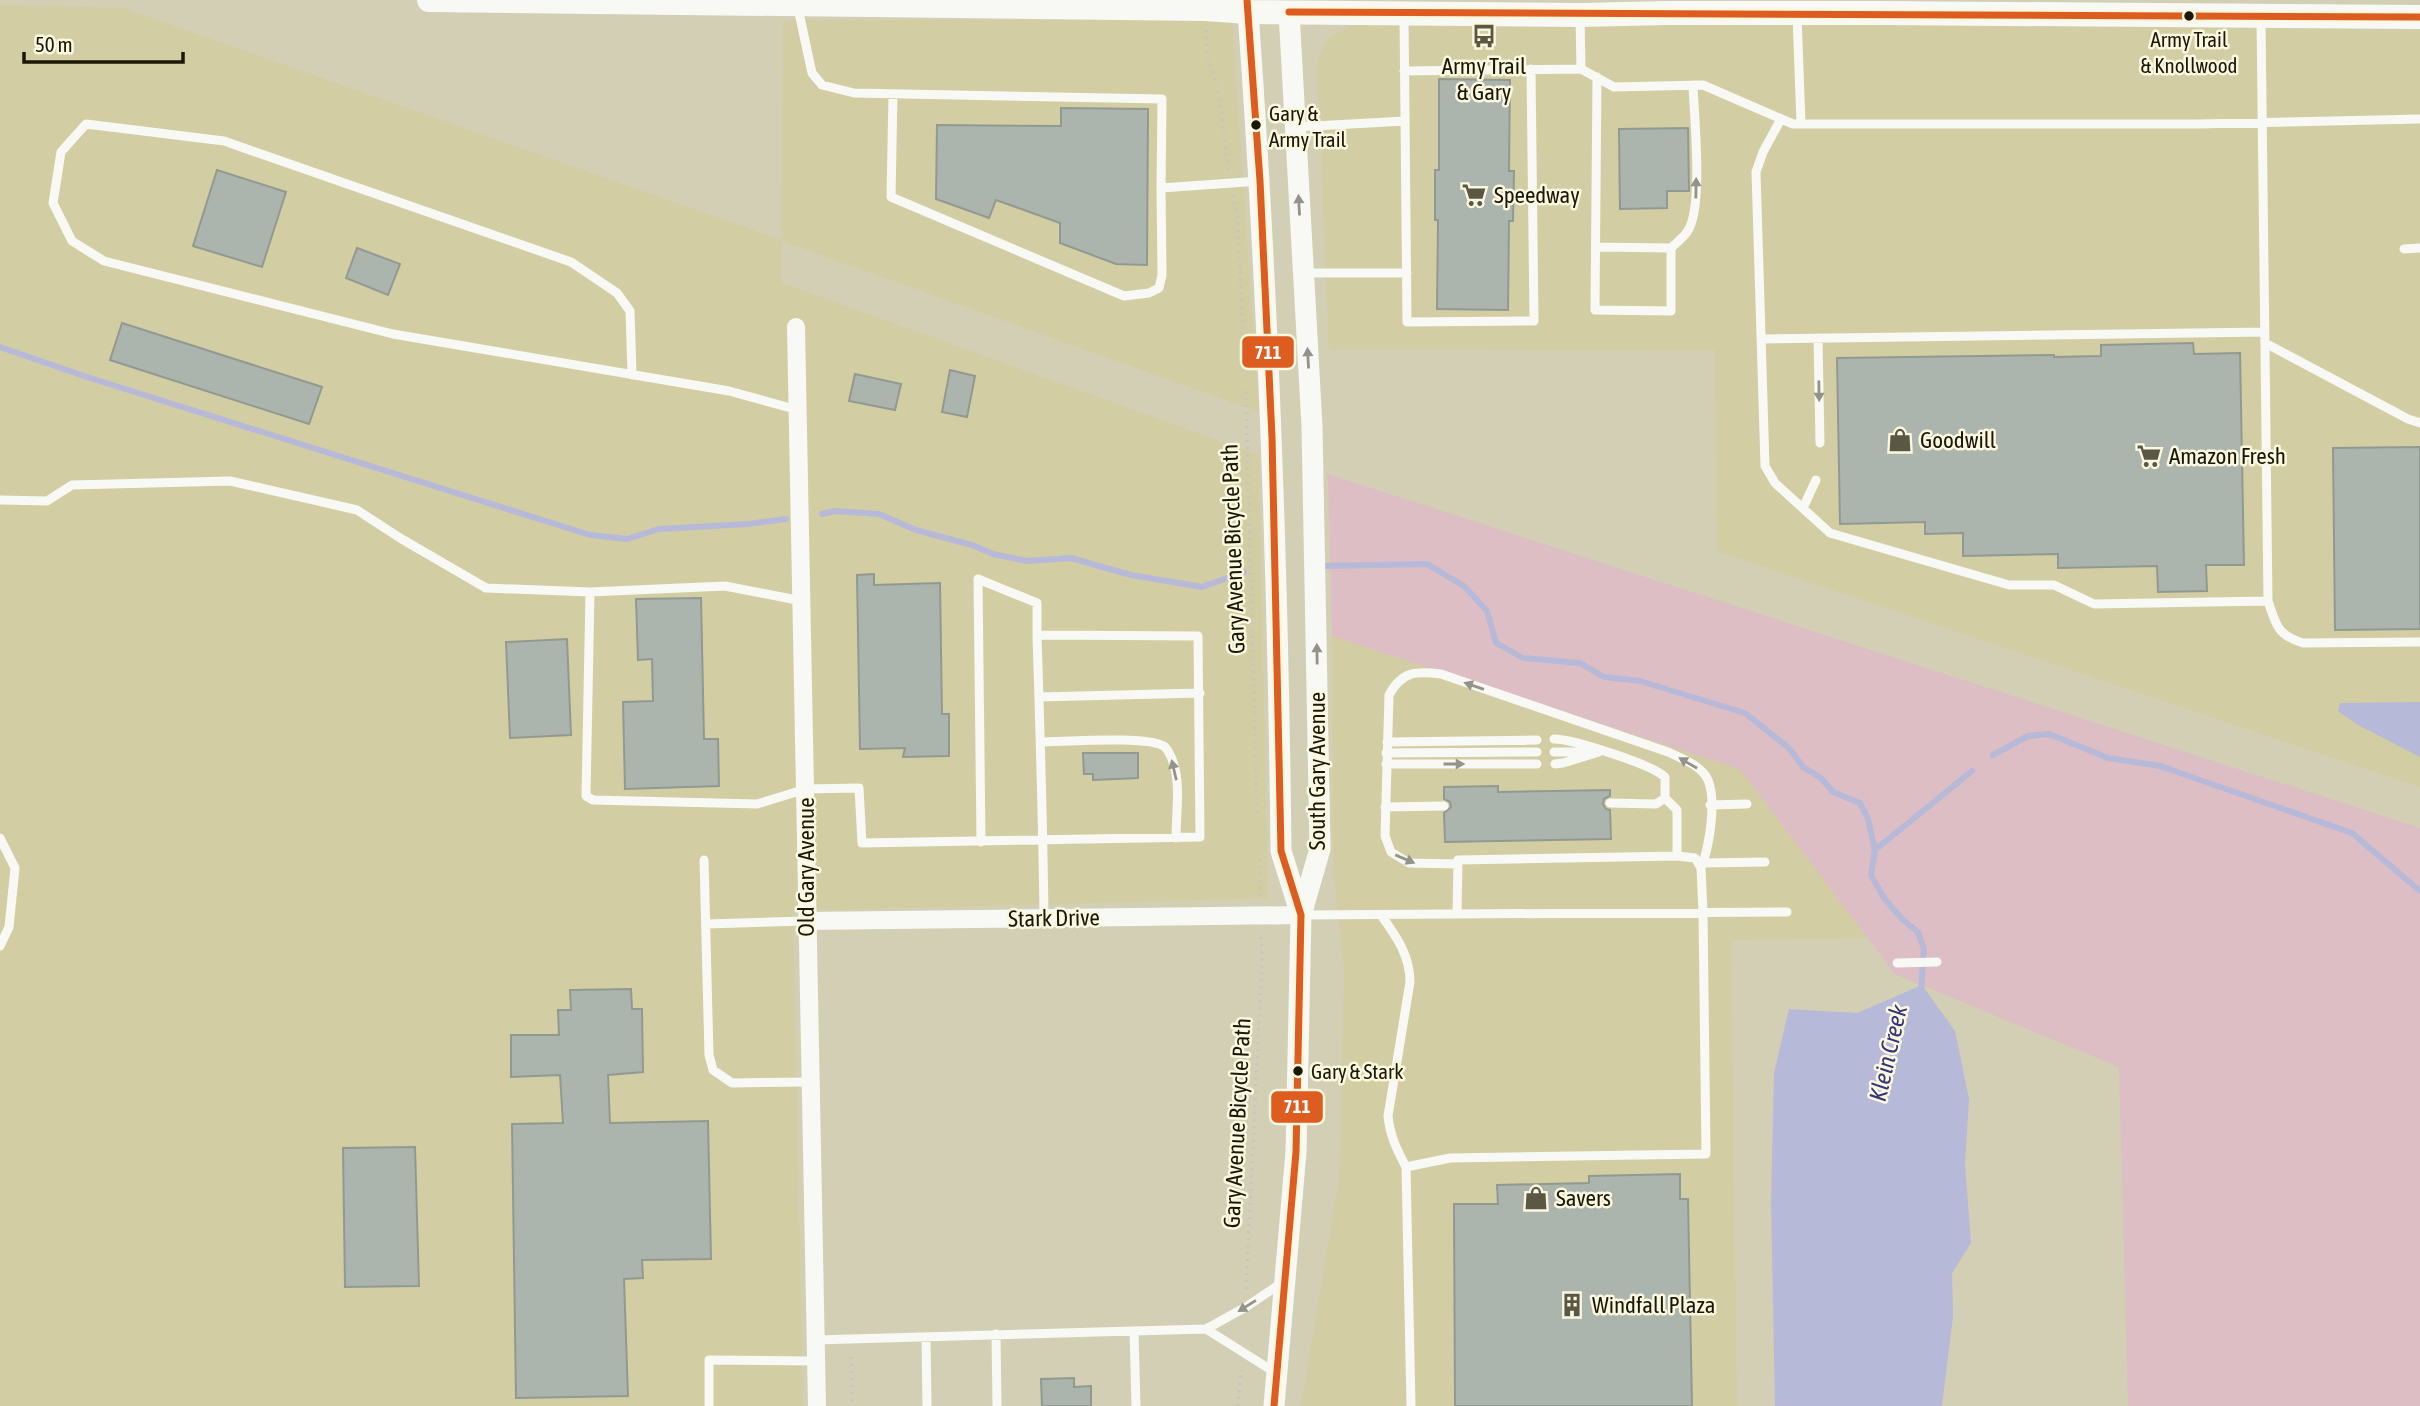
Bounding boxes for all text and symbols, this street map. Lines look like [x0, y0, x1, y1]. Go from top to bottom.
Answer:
marker: Army Trail & Knollwood [2182, 9, 2196, 23]
scale bar [24, 21, 184, 65]
bus stop icon: Army Trail & Gary [1470, 22, 1498, 50]
place label: Army Trail & Knollwood [2140, 27, 2238, 77]
text: 50 m [35, 32, 73, 56]
place label: Army Trail & Gary [1442, 53, 1526, 105]
place label: Gary & Army Trail [1269, 101, 1346, 151]
marker: Gary & Army Trail [1249, 118, 1263, 132]
one-way arrow [1690, 177, 1702, 199]
supermarket icon: Speedway [1460, 181, 1488, 209]
place label: Speedway [1494, 182, 1580, 208]
one-way arrow [1293, 194, 1304, 216]
line badge: 711 [1241, 335, 1295, 369]
text: 711 [1255, 341, 1281, 363]
one-way arrow [1302, 347, 1313, 369]
one-way arrow [1813, 380, 1825, 402]
shop icon: Goodwill [1886, 426, 1914, 454]
place label: Goodwill [1920, 427, 1996, 453]
supermarket icon: Amazon Fresh [2135, 442, 2163, 470]
street label: Gary Avenue Bicycle Path [1216, 443, 1250, 655]
place label: Amazon Fresh [2169, 443, 2286, 469]
one-way arrow [1311, 643, 1323, 665]
one-way arrow [1463, 680, 1484, 691]
street label: South Gary Avenue [1304, 692, 1330, 850]
one-way arrow [1678, 756, 1697, 769]
one-way arrow [1444, 758, 1466, 770]
one-way arrow [1168, 759, 1179, 781]
street label: Old Gary Avenue [793, 797, 819, 937]
one-way arrow [1395, 854, 1416, 865]
street label: Stark Drive [1008, 904, 1100, 932]
water label: Klein Creek [1864, 1002, 1912, 1104]
street label: Gary Avenue Bicycle Path [1219, 1017, 1255, 1229]
place label: Gary & Stark [1311, 1059, 1403, 1083]
marker: Gary & Stark [1291, 1064, 1305, 1078]
line badge: 711 [1270, 1090, 1324, 1124]
text: 711 [1284, 1095, 1310, 1117]
shop icon: Savers [1522, 1184, 1550, 1212]
place label: Savers [1556, 1185, 1611, 1211]
building icon: Windfall Plaza [1558, 1291, 1586, 1319]
place label: Windfall Plaza [1592, 1292, 1715, 1318]
one-way arrow [1237, 1299, 1257, 1312]

